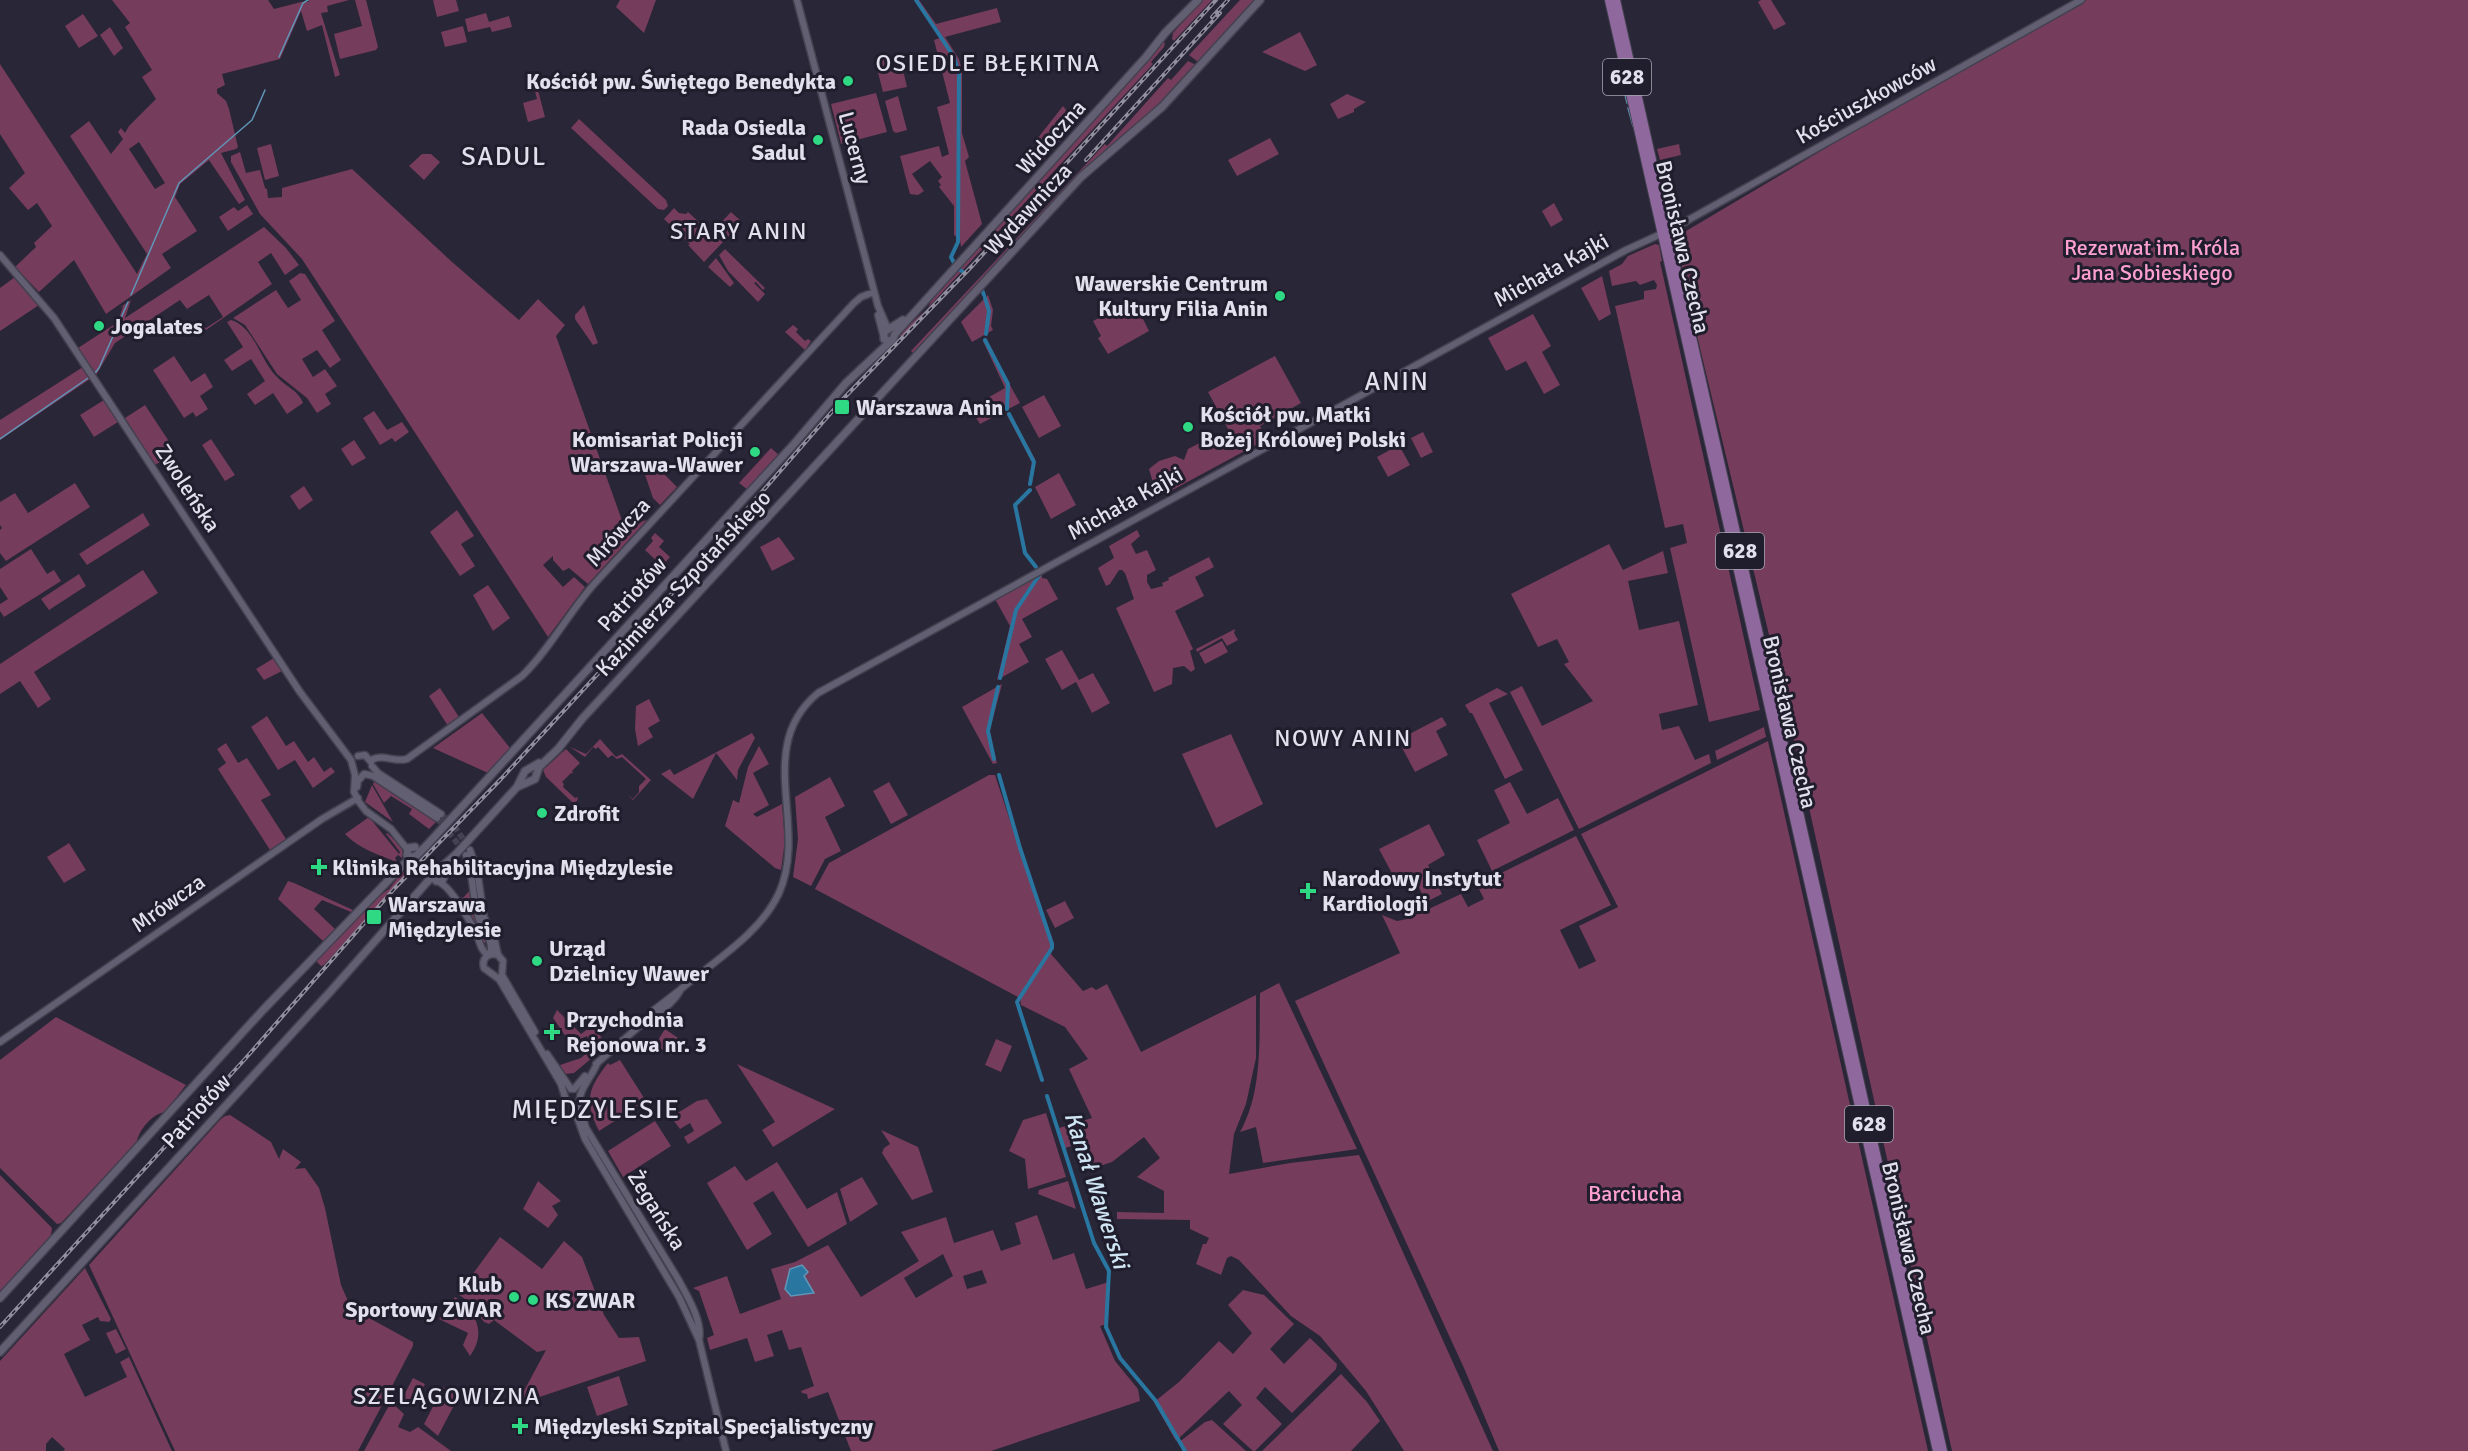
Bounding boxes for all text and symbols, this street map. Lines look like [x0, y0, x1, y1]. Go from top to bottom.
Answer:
district label: OSIEDLE BŁĘKITNA [875, 48, 1101, 78]
street label: Kościuszkowców [1791, 50, 1941, 150]
road number: 628 [1603, 59, 1651, 95]
place label: Kościół pw. Świętego Benedykta [526, 68, 836, 95]
marker: Kościół pw. Świętego Benedykta [841, 74, 855, 88]
street label: Widoczna [1010, 94, 1092, 180]
street label: Lucerny [832, 109, 878, 188]
place label: Rada Osiedla Sadul [681, 114, 806, 166]
marker: Rada Osiedla Sadul [811, 133, 825, 147]
district label: SADUL [461, 141, 547, 173]
street label: Wydawnicza [978, 157, 1078, 261]
street label: Bronisława Czecha [1650, 158, 1716, 336]
district label: STARY ANIN [670, 216, 808, 246]
street label: Michała Kajki [1489, 227, 1613, 313]
park label: Rezerwat im. Króla Jana Sobieskiego [2064, 234, 2240, 286]
place label: Wawerskie Centrum Kultury Filia Anin [1075, 270, 1268, 322]
marker: Wawerskie Centrum Kultury Filia Anin [1273, 289, 1287, 303]
place label: Jogalates [111, 313, 203, 340]
marker: Jogalates [92, 319, 106, 333]
district label: ANIN [1365, 366, 1429, 398]
place label: Warszawa Anin [856, 394, 1003, 421]
marker: Warszawa Anin [833, 398, 851, 416]
place label: Kościół pw. Matki Bożej Królowej Polski [1200, 401, 1406, 453]
marker: Kościół pw. Matki Bożej Królowej Polski [1181, 420, 1195, 434]
place label: Komisariat Policji Warszawa-Wawer [571, 426, 743, 478]
street label: Zwoleńska [150, 439, 226, 537]
marker: Komisariat Policji Warszawa-Wawer [748, 445, 762, 459]
street label: Michała Kajki [1063, 460, 1187, 546]
street label: Kazimierza Szpotańskiego [590, 484, 776, 682]
street label: Mrówcza [580, 492, 656, 572]
road number: 628 [1716, 533, 1764, 569]
street label: Patriotów [592, 551, 673, 637]
street label: Bronisława Czecha [1757, 633, 1823, 811]
district label: NOWY ANIN [1274, 723, 1412, 753]
place label: Zdrofit [554, 800, 620, 827]
marker: Zdrofit [535, 806, 549, 820]
place label: Klinika Rehabilitacyjna Międzylesie [332, 854, 673, 881]
marker: Klinika Rehabilitacyjna Międzylesie [310, 858, 328, 876]
place label: Narodowy Instytut Kardiologii [1322, 865, 1502, 917]
street label: Mrówcza [126, 868, 210, 938]
marker: Narodowy Instytut Kardiologii [1299, 882, 1317, 900]
place label: Warszawa Międzylesie [388, 891, 501, 943]
marker: Warszawa Międzylesie [365, 908, 383, 926]
place label: Urząd Dzielnicy Wawer [549, 935, 709, 987]
marker: Urząd Dzielnicy Wawer [530, 954, 544, 968]
place label: Przychodnia Rejonowa nr. 3 [566, 1006, 707, 1058]
marker: Przychodnia Rejonowa nr. 3 [543, 1023, 561, 1041]
street label: Patriotów [156, 1068, 237, 1154]
district label: MIĘDZYLESIE [512, 1094, 680, 1126]
road number: 628 [1845, 1106, 1893, 1142]
water label: Kanał Wawerski [1058, 1108, 1137, 1275]
street label: Bronisława Czecha [1876, 1159, 1942, 1337]
street label: Żegańska [622, 1165, 692, 1255]
park label: Barciucha [1588, 1180, 1682, 1207]
place label: Klub Sportowy ZWAR [345, 1271, 502, 1323]
place label: KS ZWAR [545, 1287, 636, 1314]
marker: Klub Sportowy ZWAR [507, 1290, 521, 1304]
marker: KS ZWAR [526, 1293, 540, 1307]
district label: SZELĄGOWIZNA [353, 1381, 541, 1411]
place label: Międzyleski Szpital Specjalistyczny [534, 1413, 873, 1440]
marker: Międzyleski Szpital Specjalistyczny [511, 1417, 529, 1435]

